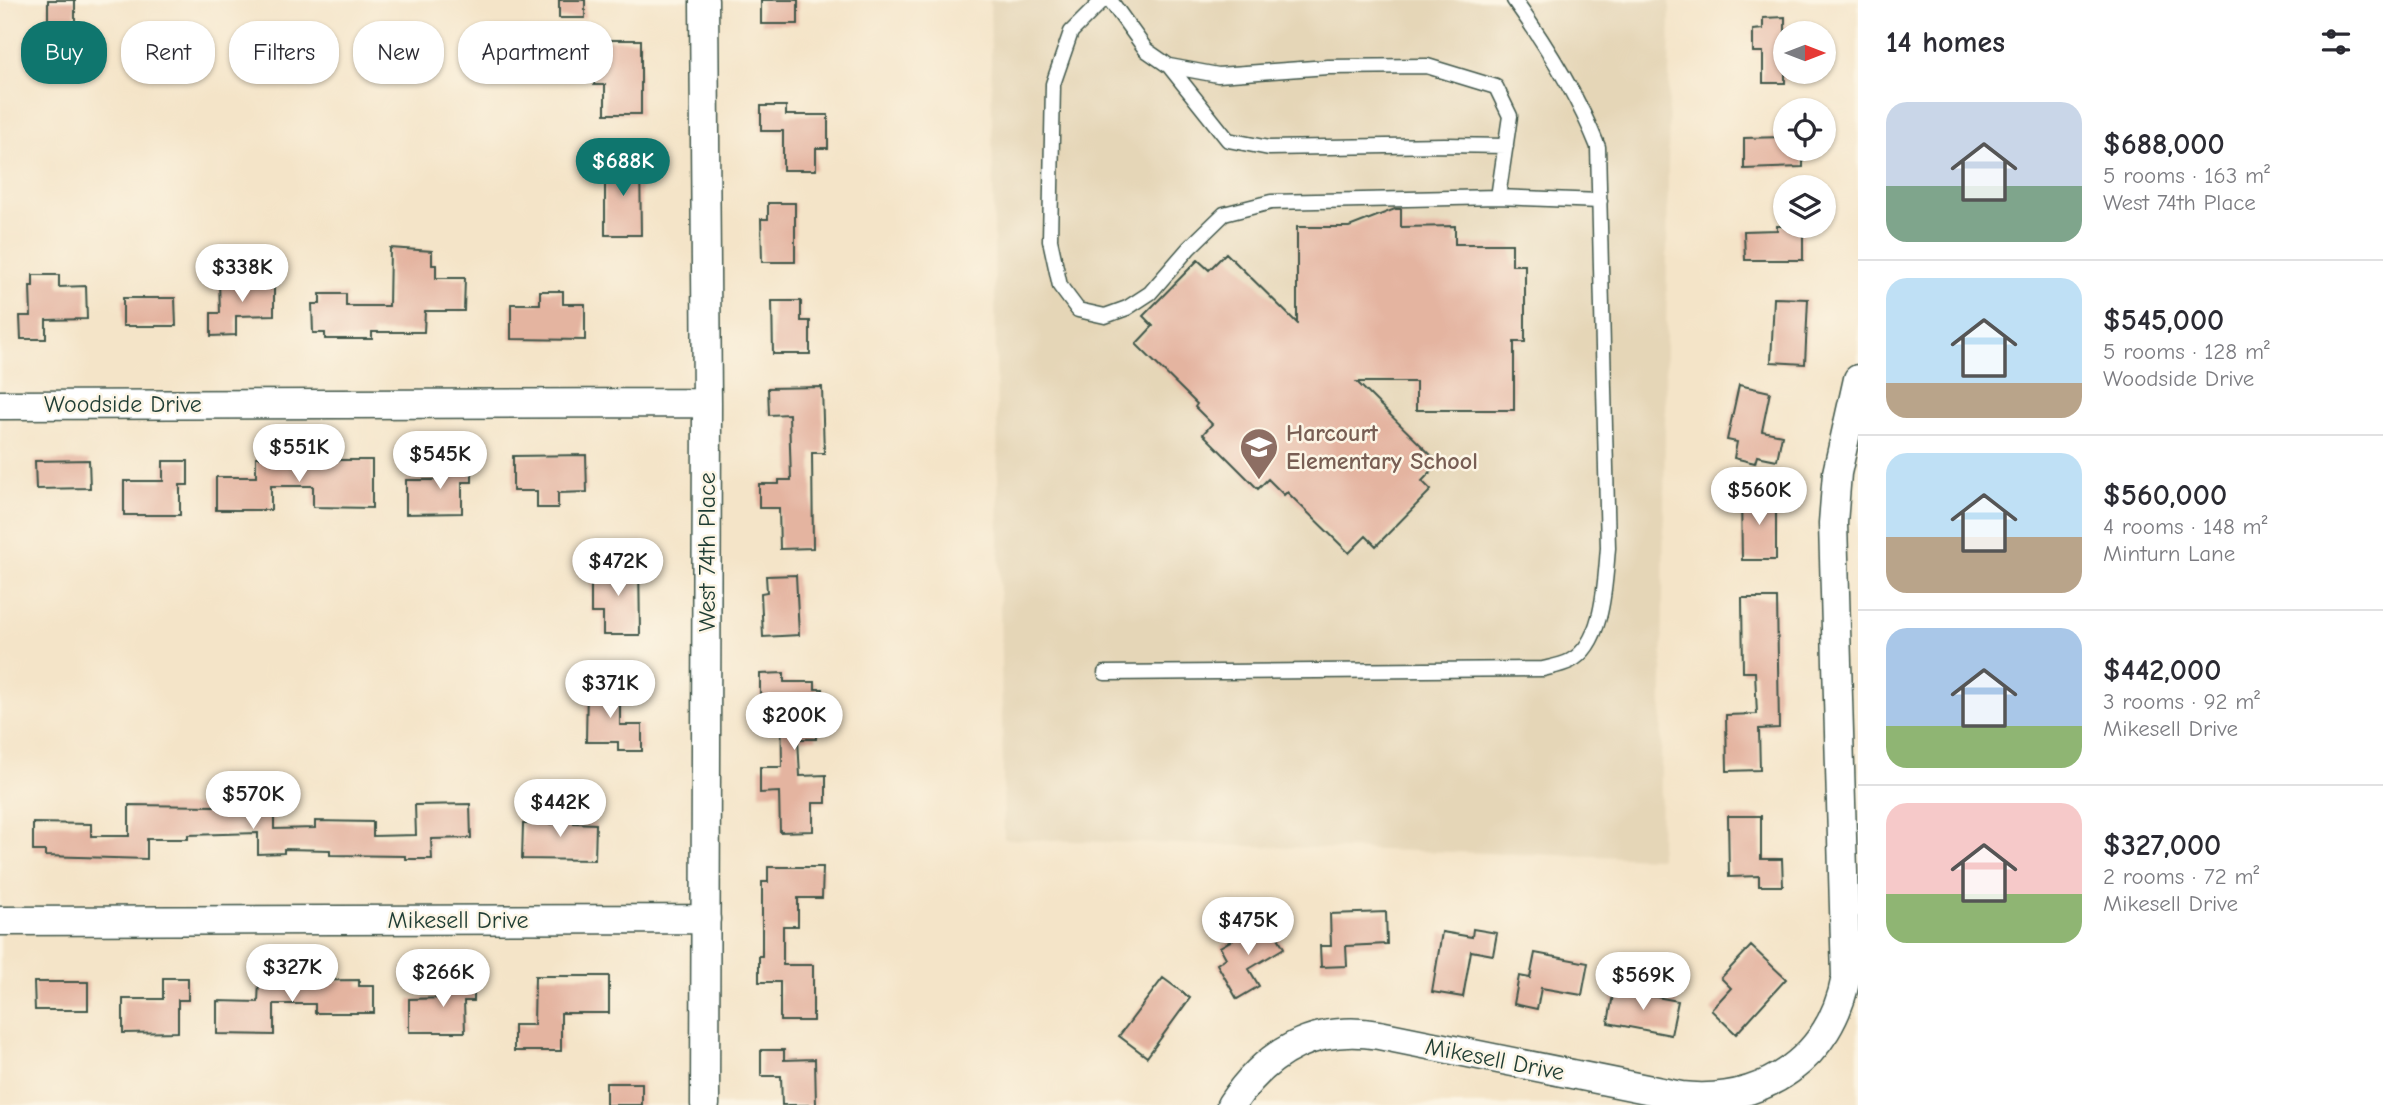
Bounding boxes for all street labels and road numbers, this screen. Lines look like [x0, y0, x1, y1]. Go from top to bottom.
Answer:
street label: Woodside Drive [44, 390, 202, 418]
street label: West 74th Place [693, 472, 721, 632]
street label: Mikesell Drive [388, 906, 528, 934]
street label: Mikesell Drive [1423, 1032, 1567, 1086]

